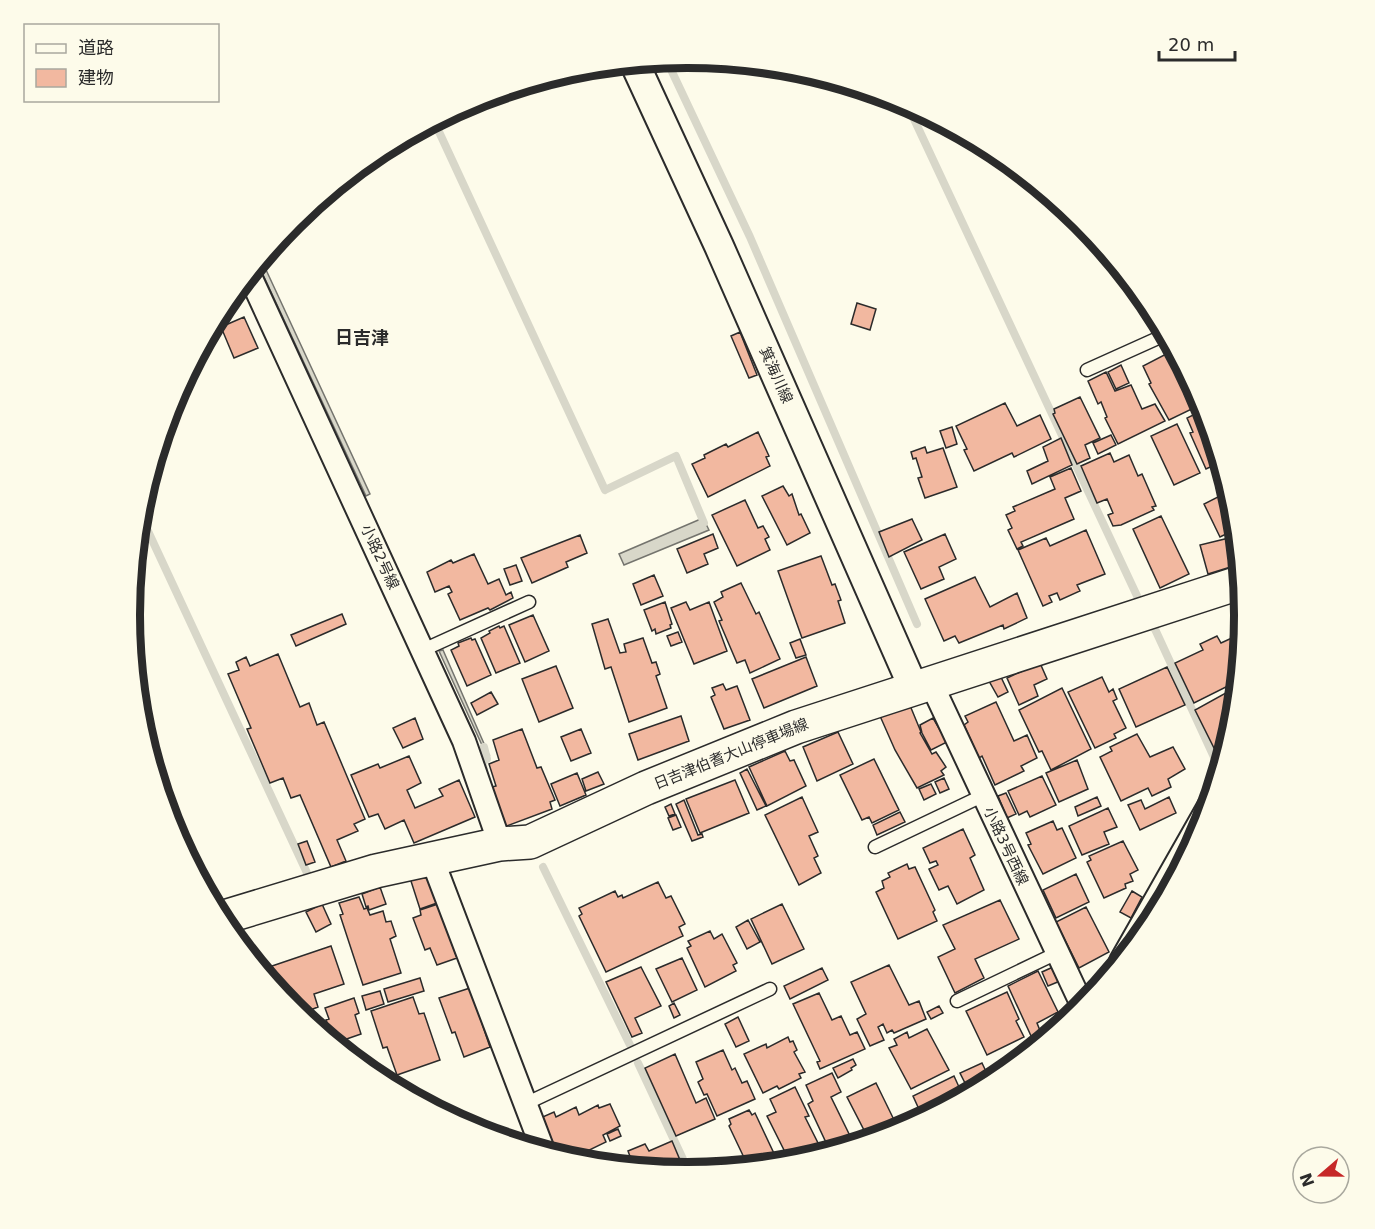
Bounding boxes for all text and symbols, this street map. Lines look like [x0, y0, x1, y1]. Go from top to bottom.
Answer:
legend [24, 24, 219, 102]
scale bar [1159, 24, 1236, 62]
text: 20 m [1168, 34, 1214, 55]
text: 道路 [78, 37, 114, 58]
text: 建物 [78, 67, 114, 88]
district label: 日吉津 [335, 327, 389, 348]
street label: 箕海川線 [756, 344, 796, 406]
street label: 小路2号線 [357, 522, 403, 592]
street label: 日吉津伯耆大山停車場線 [651, 715, 811, 793]
street label: 小路3号西線 [980, 804, 1032, 888]
north arrow [1291, 1145, 1351, 1205]
text: N [1296, 1170, 1319, 1190]

